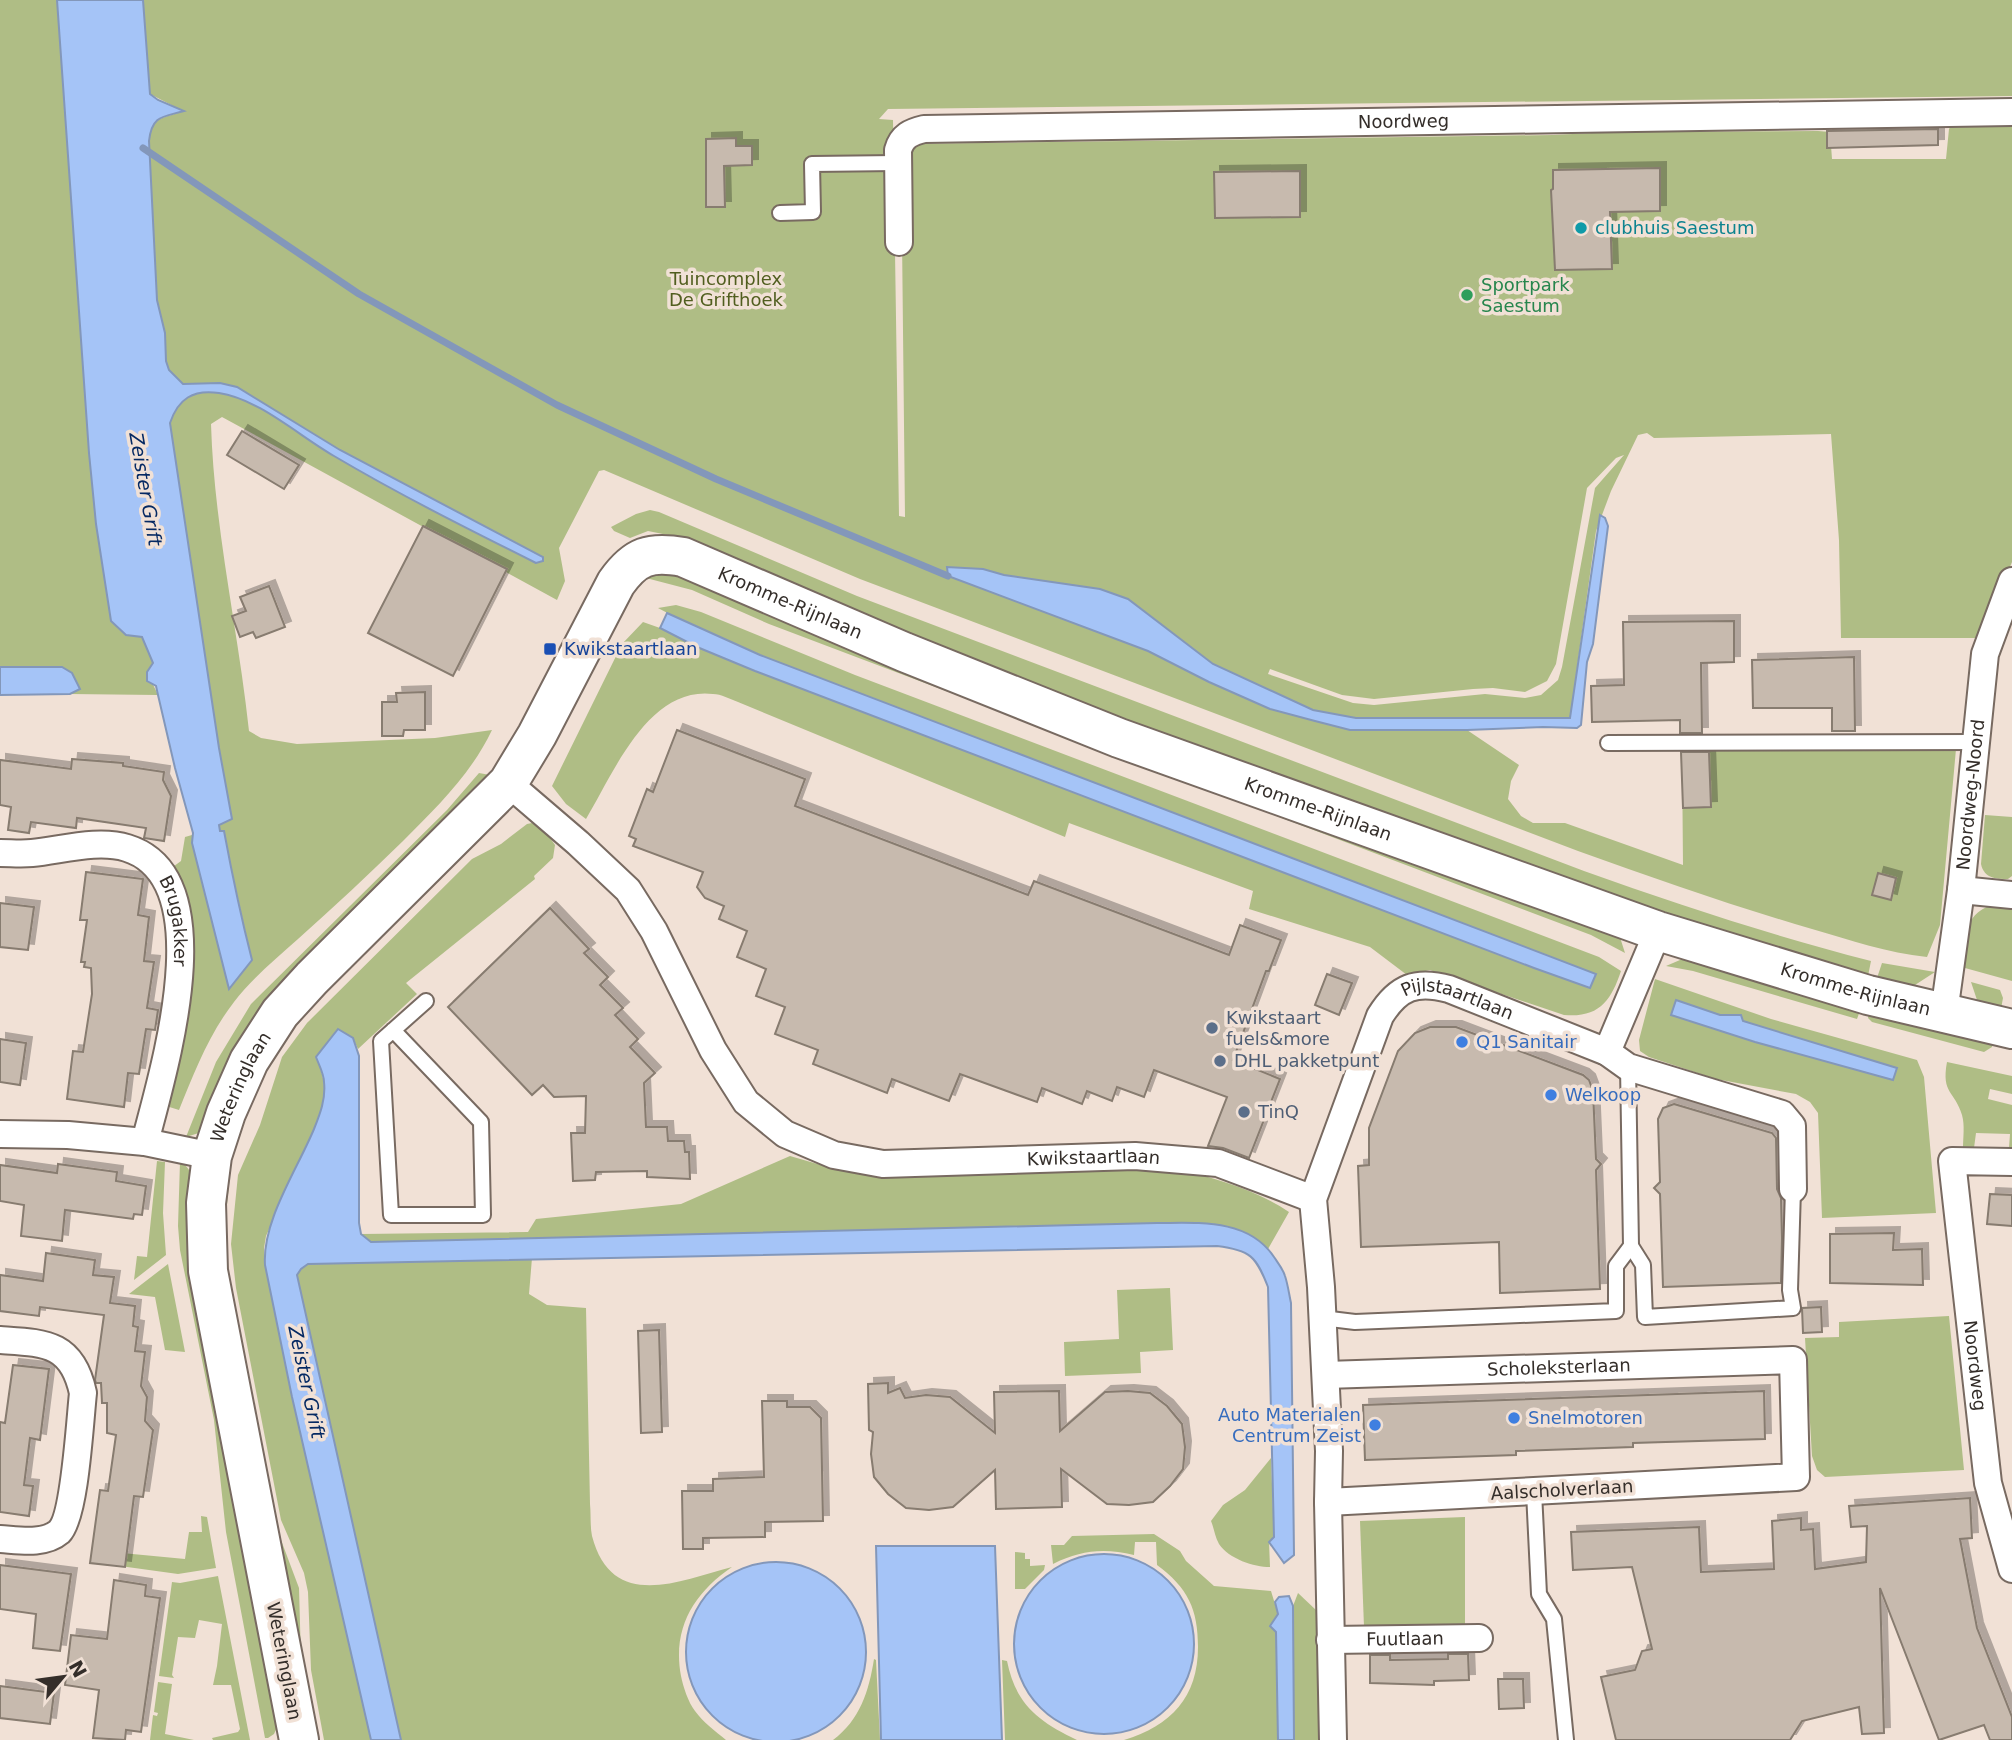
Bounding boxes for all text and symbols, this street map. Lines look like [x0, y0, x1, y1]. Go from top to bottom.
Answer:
street label: Noordweg [1358, 110, 1449, 132]
place label: clubhuis Saestum [1595, 217, 1755, 238]
marker: clubhuis Saestum [1573, 220, 1589, 236]
park label: Tuincomplex De Grifthoek [669, 268, 784, 310]
place label: Sportpark Saestum [1481, 274, 1570, 316]
marker: Sportpark Saestum [1459, 287, 1475, 303]
water label: Zeister Grift [125, 430, 167, 549]
street label: Kromme-Rijnlaan [715, 562, 866, 643]
place label: Kwikstaartlaan [564, 638, 697, 659]
marker: Kwikstaartlaan [542, 641, 558, 657]
street label: Noordweg-Noord [1952, 718, 1988, 871]
street label: Kromme-Rijnlaan [1242, 773, 1395, 845]
street label: Brugakker [155, 872, 191, 968]
street label: Kromme-Rijnlaan [1778, 958, 1933, 1019]
street label: Pijlstaartlaan [1397, 974, 1517, 1024]
place label: Kwikstaart fuels&more [1226, 1007, 1330, 1049]
marker: Kwikstaart fuels&more [1204, 1020, 1220, 1036]
street label: Weteringlaan [206, 1028, 275, 1145]
place label: Q1 Sanitair [1476, 1031, 1577, 1052]
marker: Q1 Sanitair [1454, 1034, 1470, 1050]
place label: DHL pakketpunt [1234, 1050, 1379, 1071]
marker: DHL pakketpunt [1212, 1053, 1228, 1069]
place label: Welkoop [1565, 1084, 1641, 1105]
marker: Welkoop [1543, 1087, 1559, 1103]
place label: TinQ [1257, 1101, 1299, 1122]
marker: TinQ [1236, 1104, 1252, 1120]
street label: Kwikstaartlaan [1026, 1145, 1161, 1169]
street label: Noordweg [1960, 1319, 1991, 1412]
water label: Zeister Grift [284, 1323, 330, 1442]
street label: Scholeksterlaan [1487, 1354, 1631, 1380]
place label: Auto Materialen Centrum Zeist [1218, 1404, 1361, 1446]
place label: Snelmotoren [1528, 1407, 1643, 1428]
marker: Snelmotoren [1506, 1410, 1522, 1426]
marker: Auto Materialen Centrum Zeist [1367, 1417, 1383, 1433]
street label: Aalscholverlaan [1490, 1475, 1634, 1504]
street label: Weteringlaan [263, 1600, 306, 1722]
street label: Fuutlaan [1366, 1627, 1444, 1650]
north arrow [28, 1642, 98, 1712]
text: N [64, 1656, 91, 1681]

